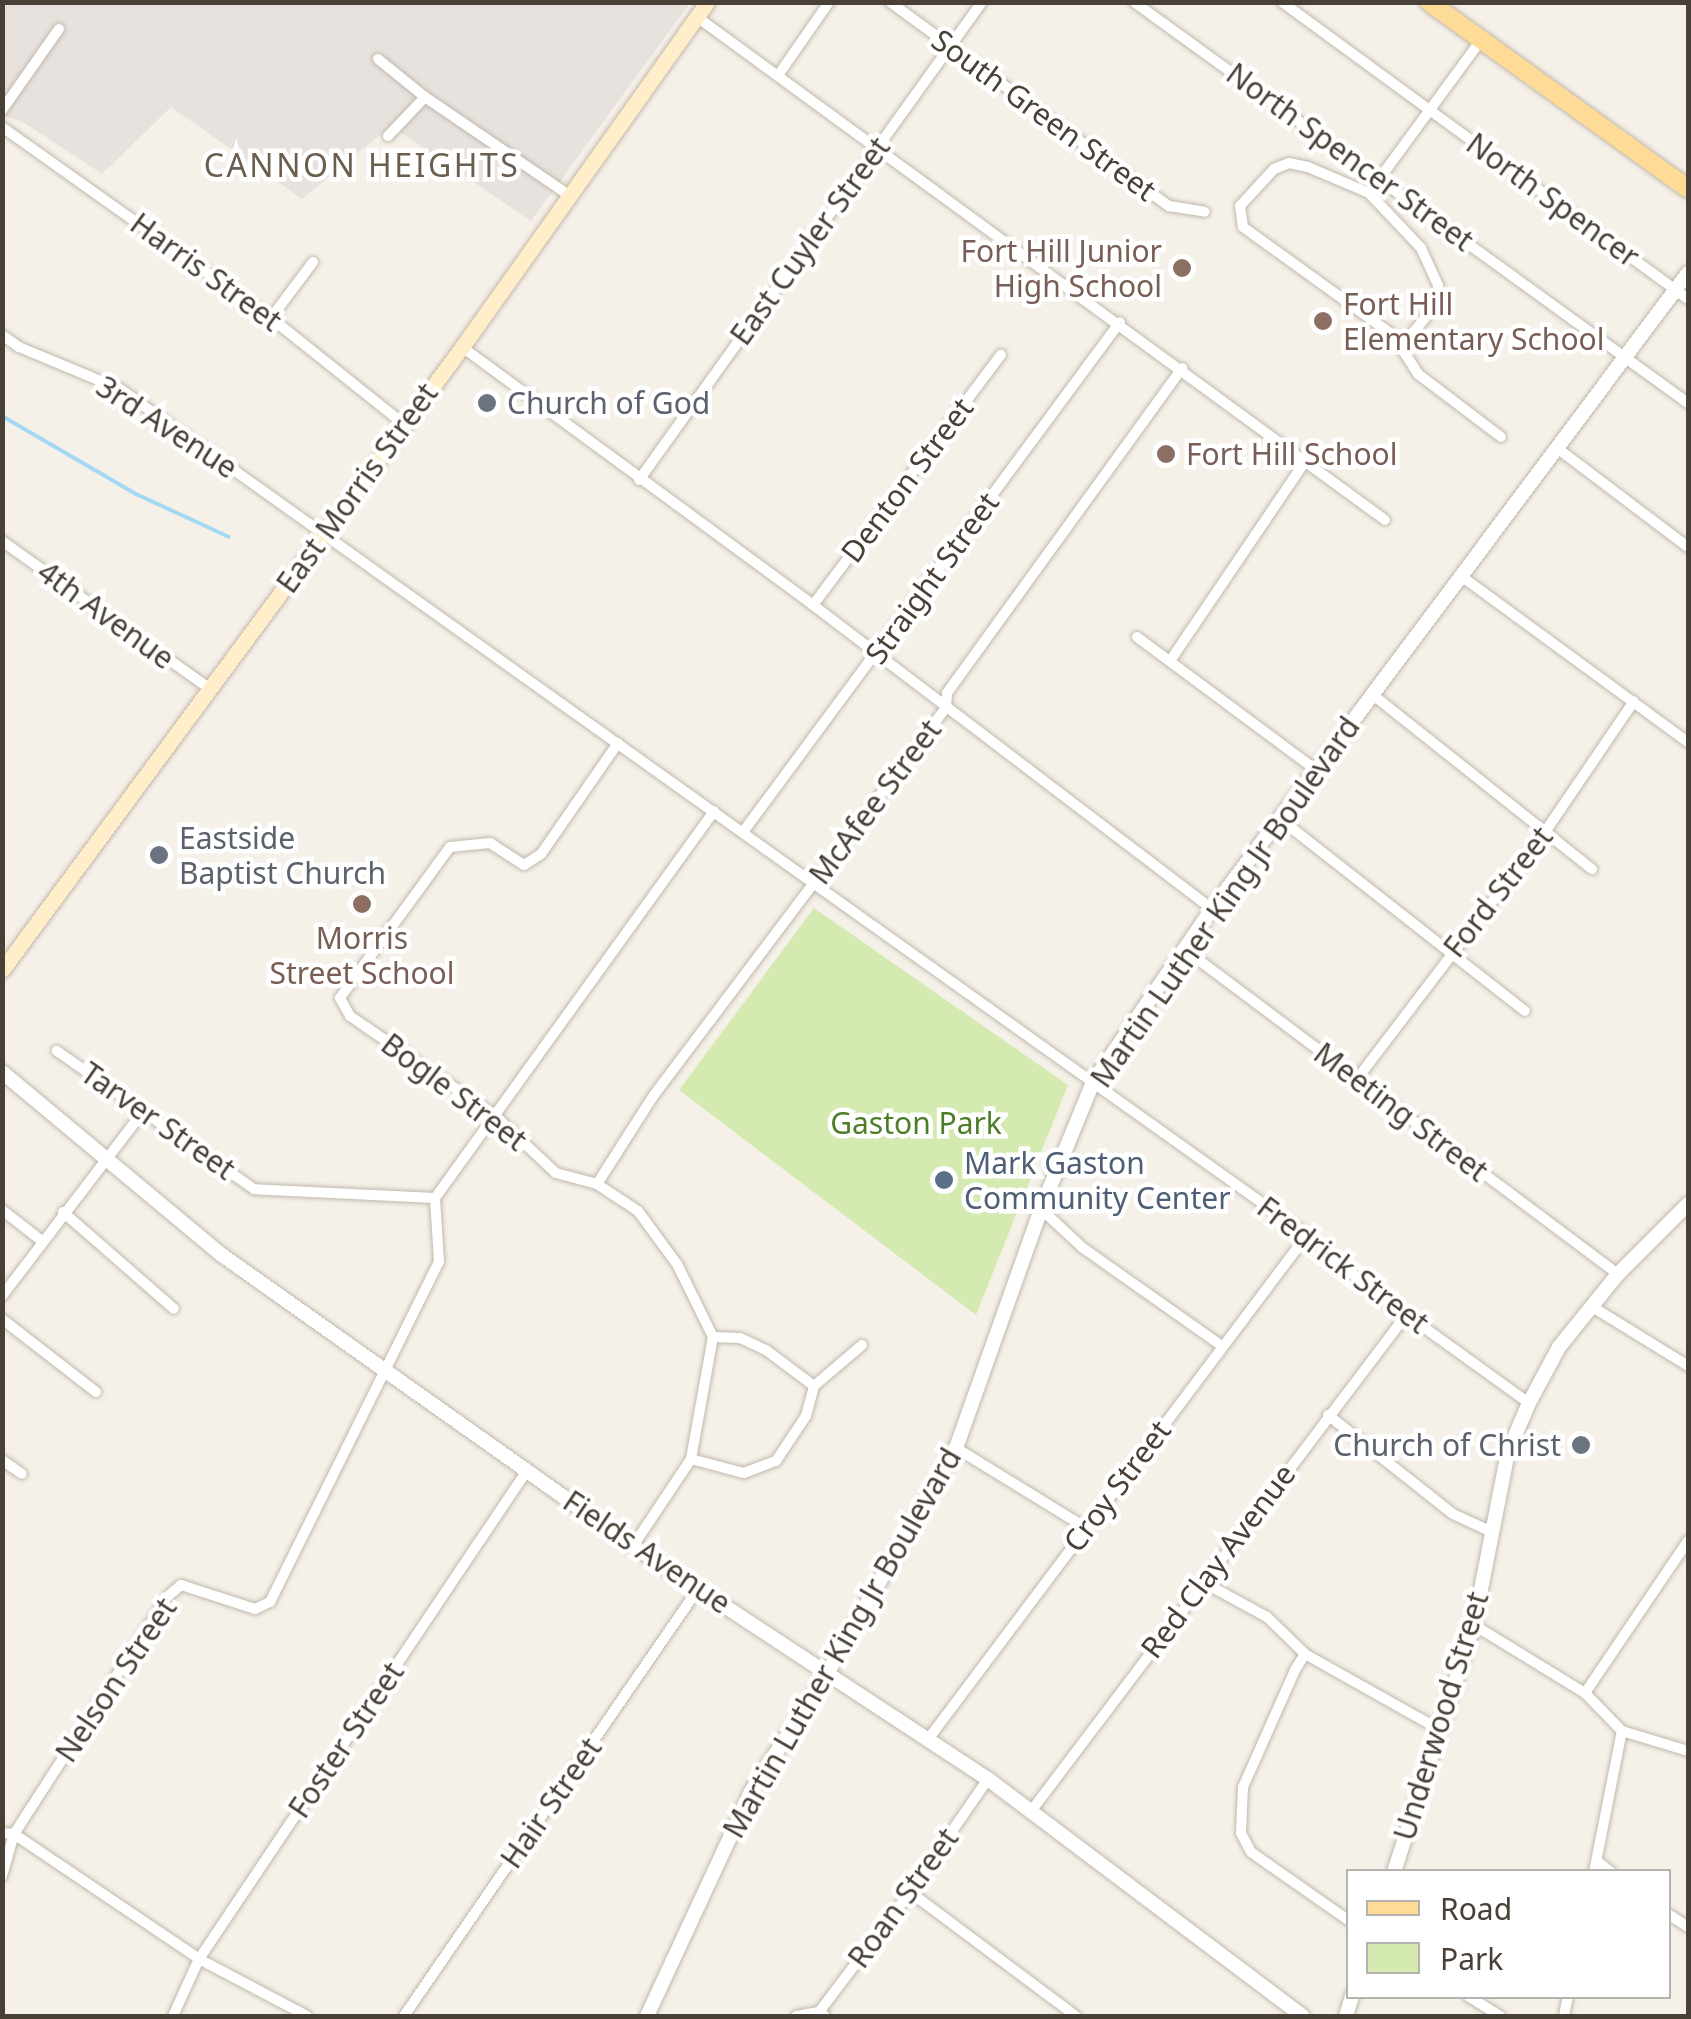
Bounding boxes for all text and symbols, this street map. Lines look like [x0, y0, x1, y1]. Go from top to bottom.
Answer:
street label: South Green Street [925, 22, 1163, 208]
street label: North Spencer Street [1220, 55, 1480, 259]
street label: North Spencer [1460, 125, 1646, 275]
street label: East Cuyler Street [723, 130, 897, 352]
district label: CANNON HEIGHTS [204, 146, 520, 184]
street label: Harris Street [124, 205, 288, 339]
place label: Fort Hill Junior High School [960, 233, 1162, 304]
marker: Fort Hill Junior High School [1171, 257, 1193, 279]
place label: Fort Hill Elementary School [1343, 286, 1604, 356]
marker: Fort Hill Elementary School [1312, 310, 1334, 332]
street label: 3rd Avenue [90, 368, 244, 486]
street label: East Morris Street [269, 376, 445, 600]
place label: Church of God [507, 385, 710, 421]
street label: Denton Street [834, 391, 980, 569]
marker: Church of God [476, 392, 498, 414]
place label: Fort Hill School [1186, 436, 1397, 472]
marker: Fort Hill School [1155, 443, 1177, 465]
street label: Straight Street [858, 485, 1006, 671]
street label: 4th Avenue [31, 554, 181, 676]
street label: Martin Luther King Jr Boulevard [1083, 710, 1367, 1094]
street label: McAfee Street [801, 713, 949, 891]
place label: Eastside Baptist Church [179, 820, 386, 890]
street label: Ford Street [1436, 820, 1560, 964]
marker: Eastside Baptist Church [148, 844, 170, 866]
marker: Morris Street School [351, 893, 373, 915]
place label: Morris Street School [269, 920, 455, 990]
street label: Bogle Street [374, 1026, 534, 1158]
street label: Meeting Street [1307, 1035, 1495, 1189]
street label: Tarver Street [74, 1055, 242, 1187]
park label: Gaston Park [830, 1105, 1002, 1141]
place label: Mark Gaston Community Center [964, 1145, 1231, 1216]
marker: Mark Gaston Community Center [933, 1169, 955, 1191]
street label: Fredrick Street [1250, 1189, 1436, 1341]
street label: Croy Street [1056, 1413, 1178, 1559]
place label: Church of Christ [1333, 1427, 1561, 1463]
marker: Church of Christ [1570, 1434, 1592, 1456]
street label: Martin Luther King Jr Boulevard [715, 1442, 969, 1844]
street label: Red Clay Avenue [1133, 1457, 1303, 1665]
street label: Fields Avenue [557, 1483, 737, 1621]
street label: Underwood Street [1386, 1587, 1496, 1845]
street label: Nelson Street [48, 1591, 184, 1769]
street label: Foster Street [281, 1655, 411, 1825]
street label: Hair Street [493, 1731, 609, 1875]
street label: Roan Street [840, 1821, 966, 1975]
legend [1346, 1869, 1671, 1999]
text: Road [1440, 1888, 1512, 1929]
text: Park [1440, 1938, 1503, 1979]

